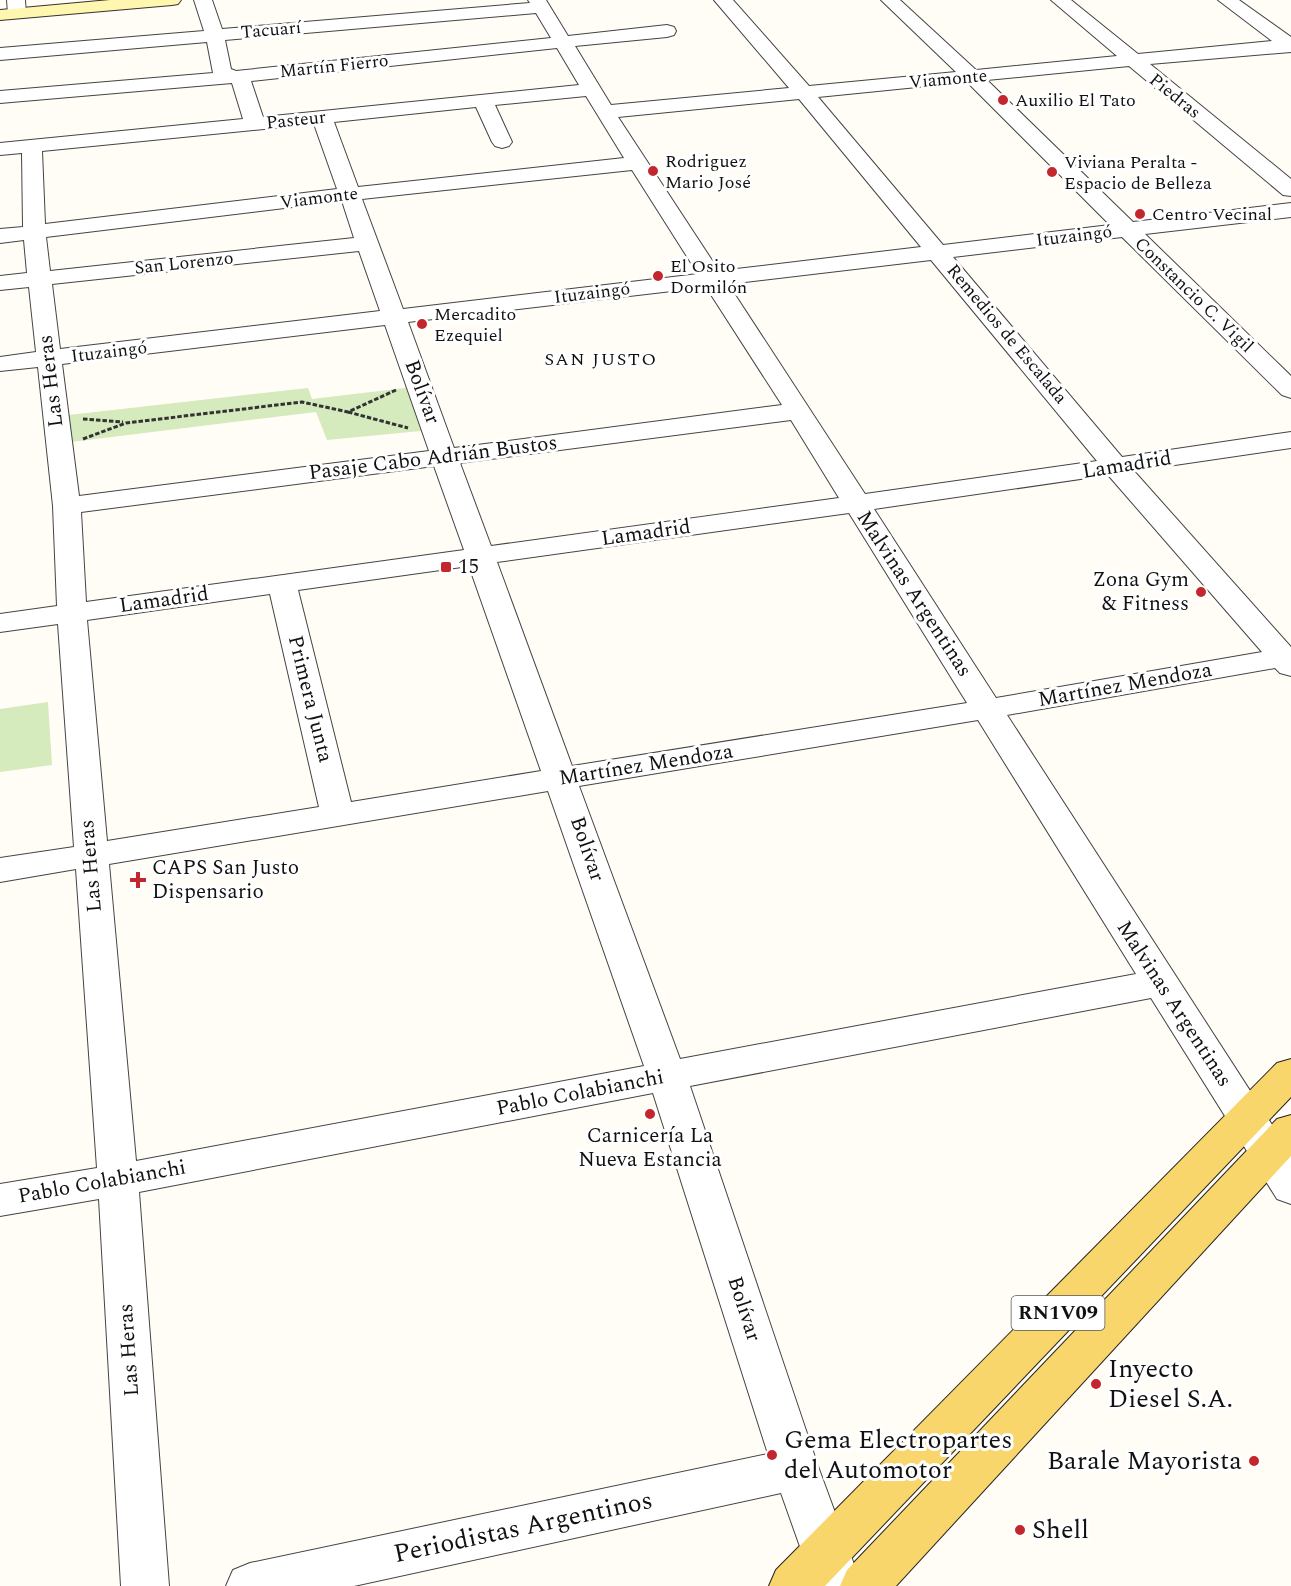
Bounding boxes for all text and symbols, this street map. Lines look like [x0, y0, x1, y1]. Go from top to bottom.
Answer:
street label: Tacuarí [240, 14, 304, 46]
street label: Martín Fierro [278, 47, 390, 85]
street label: Viamonte [908, 62, 988, 96]
street label: Piedras [1143, 67, 1207, 125]
place label: Auxilio El Tato [1015, 87, 1136, 114]
marker: Auxilio El Tato [996, 93, 1010, 107]
street label: Pasteur [265, 103, 327, 137]
place label: Rodriguez Mario José [665, 148, 751, 196]
place label: Viviana Peralta - Espacio de Belleza [1064, 149, 1212, 197]
marker: Rodriguez Mario José [646, 164, 660, 178]
marker: Viviana Peralta - Espacio de Belleza [1045, 165, 1059, 179]
street label: Viamonte [278, 180, 360, 216]
place label: Centro Vecinal [1152, 201, 1272, 228]
marker: Centro Vecinal [1133, 207, 1147, 221]
street label: Ituzaingó [1034, 218, 1114, 254]
street label: Constancio C. Vigil [1128, 231, 1260, 359]
street label: San Lorenzo [133, 244, 235, 282]
place label: El Osito Dormilón [670, 253, 747, 301]
street label: Remedios de Escalada [940, 258, 1074, 410]
marker: El Osito Dormilón [651, 269, 665, 283]
street label: Ituzaingó [552, 275, 632, 311]
place label: Mercadito Ezequiel [434, 301, 516, 349]
marker: Mercadito Ezequiel [415, 317, 429, 331]
street label: Las Heras [29, 333, 73, 429]
street label: Ituzaingó [69, 334, 149, 370]
district label: SAN JUSTO [544, 346, 658, 373]
street label: Bolívar [396, 355, 448, 429]
street label: Pasaje Cabo Adrián Bustos [307, 427, 559, 489]
street label: Lamadrid [1080, 442, 1174, 488]
street label: Malvinas Argentinas [848, 504, 980, 684]
street label: Lamadrid [599, 511, 693, 555]
place label: 15 [458, 551, 479, 583]
marker: 15 [439, 560, 453, 574]
place label: Zona Gym & Fitness [1093, 564, 1189, 620]
street label: Lamadrid [117, 578, 211, 622]
marker: Zona Gym & Fitness [1194, 585, 1208, 599]
street label: Primera Junta [279, 632, 341, 767]
street label: Martínez Mendoza [1035, 654, 1215, 716]
street label: Martínez Mendoza [556, 735, 736, 795]
street label: Bolívar [561, 812, 613, 886]
street label: Las Heras [71, 818, 111, 914]
place label: CAPS San Justo Dispensario [152, 852, 299, 908]
marker: CAPS San Justo Dispensario [129, 871, 147, 889]
street label: Malvinas Argentinas [1108, 914, 1240, 1094]
street label: Pablo Colabianchi [493, 1061, 667, 1125]
marker: Carnicería La Nueva Estancia [643, 1107, 657, 1121]
place label: Carnicería La Nueva Estancia [578, 1120, 723, 1176]
street label: Pablo Colabianchi [15, 1151, 189, 1213]
street label: Bolívar [718, 1272, 770, 1346]
road number: RN1V09 [1012, 1296, 1104, 1330]
street label: Las Heras [110, 1303, 148, 1397]
place label: Inyecto Diesel S.A. [1108, 1349, 1233, 1419]
marker: Inyecto Diesel S.A. [1089, 1377, 1103, 1391]
place label: Gema Electropartes del Automotor [784, 1420, 1012, 1490]
place label: Barale Mayorista [1047, 1441, 1242, 1481]
marker: Gema Electropartes del Automotor [765, 1448, 779, 1462]
marker: Barale Mayorista [1247, 1454, 1261, 1468]
street label: Periodistas Argentinos [390, 1480, 656, 1574]
place label: Shell [1032, 1510, 1089, 1550]
marker: Shell [1013, 1523, 1027, 1537]

